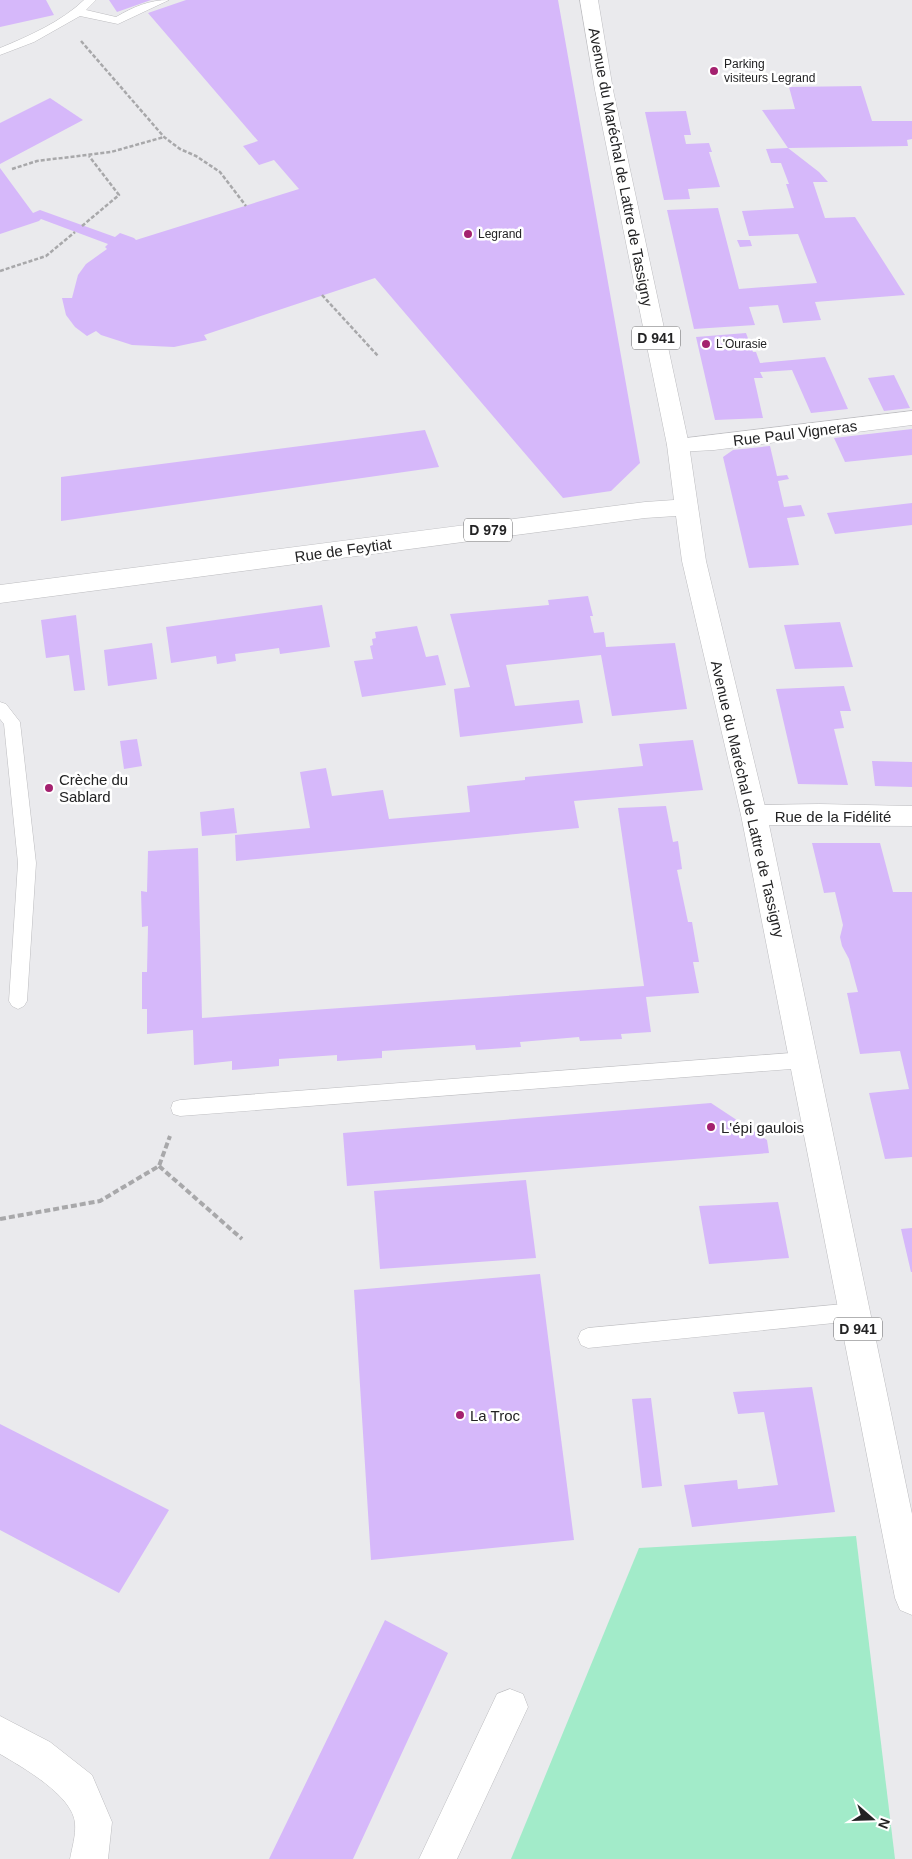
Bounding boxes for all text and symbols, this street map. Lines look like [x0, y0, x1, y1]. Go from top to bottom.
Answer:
street label: Avenue du Maréchal de Lattre de Tassigny [586, 26, 657, 308]
place label: Parking visiteurs Legrand [724, 57, 815, 85]
marker: Parking visiteurs Legrand [708, 65, 720, 77]
place label: Legrand [478, 227, 522, 241]
marker: Legrand [462, 228, 474, 240]
road number: D 941 [632, 326, 680, 349]
place label: L'Ourasie [716, 337, 767, 351]
marker: L'Ourasie [700, 338, 712, 350]
street label: Rue Paul Vigneras [732, 417, 858, 449]
road number: D 979 [464, 518, 512, 542]
street label: Rue de Feytiat [294, 535, 393, 565]
street label: Avenue du Maréchal de Lattre de Tassigny [708, 659, 788, 940]
place label: Crèche du Sablard [59, 771, 128, 805]
marker: Crèche du Sablard [43, 782, 55, 794]
street label: Rue de la Fidélité [775, 808, 891, 825]
place label: L'épi gaulois [721, 1119, 804, 1136]
marker: L'épi gaulois [705, 1121, 717, 1133]
road number: D 941 [834, 1318, 882, 1340]
place label: La Troc [470, 1407, 521, 1424]
marker: La Troc [454, 1409, 466, 1421]
north arrow [847, 1794, 897, 1844]
text: N [875, 1816, 893, 1831]

